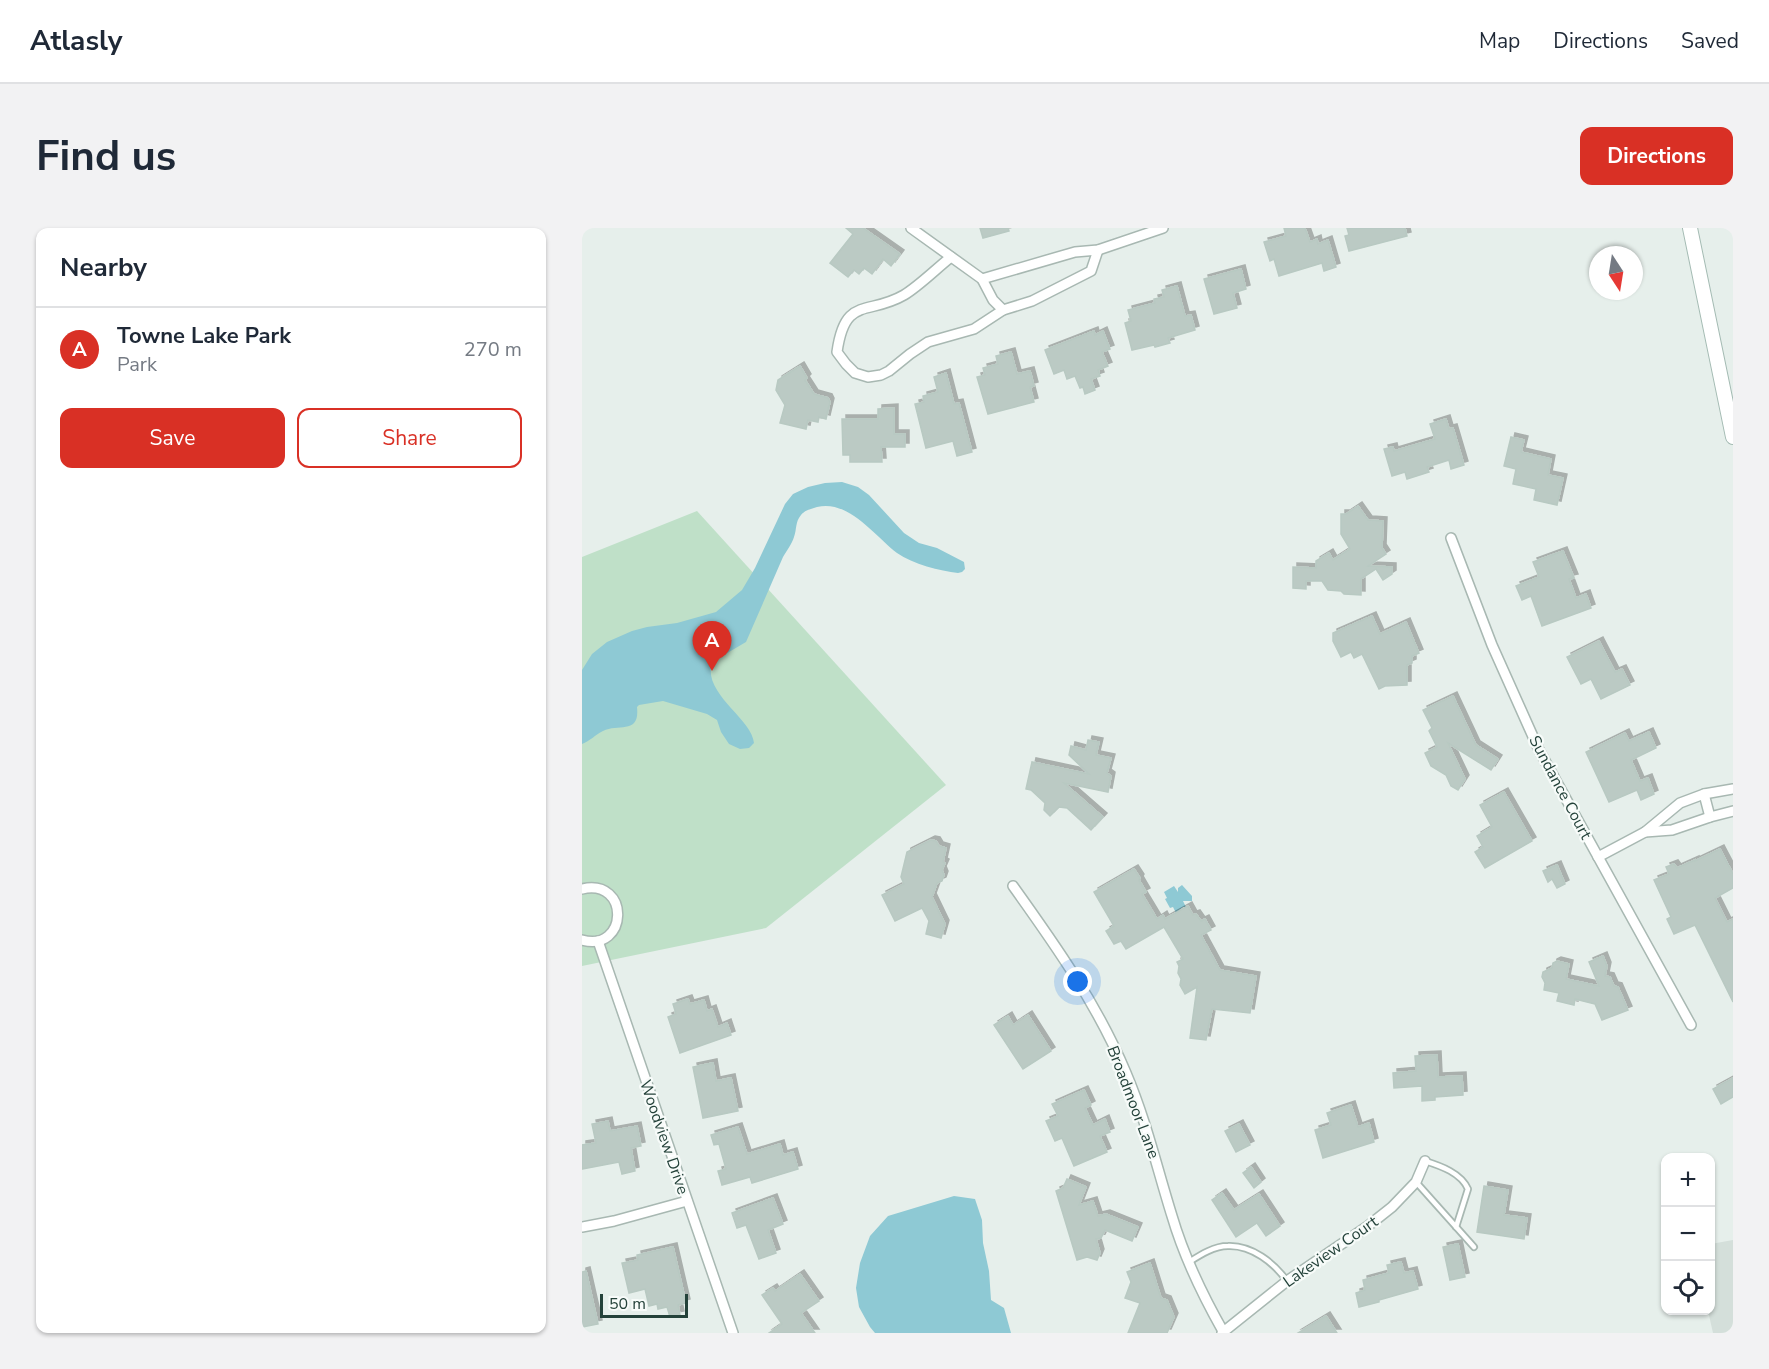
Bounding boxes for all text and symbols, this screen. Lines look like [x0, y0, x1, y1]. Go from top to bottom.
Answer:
text: Atlasly [30, 22, 122, 60]
text: Map [1479, 27, 1520, 55]
text: Directions [1553, 27, 1648, 55]
text: Saved [1681, 27, 1739, 55]
button: Directions [1580, 127, 1733, 185]
text: Find us [36, 128, 176, 185]
north arrow [1589, 246, 1643, 300]
text: Nearby [60, 250, 147, 285]
text: Towne Lake Park [117, 321, 291, 351]
text: A [72, 336, 87, 363]
text: 270 m [464, 336, 522, 363]
text: Park [117, 351, 157, 378]
button: Save [60, 408, 285, 468]
button: Share [297, 408, 522, 468]
pin: A [692, 622, 732, 671]
street label: Sundance Court [1524, 732, 1597, 844]
your location [1063, 967, 1092, 996]
street label: Broadmoor Lane [1101, 1043, 1165, 1162]
street label: Woodview Drive [634, 1077, 694, 1197]
map controls [1661, 1153, 1715, 1315]
button: + [1661, 1153, 1715, 1207]
button: − [1661, 1207, 1715, 1261]
street label: Lakeview Court [1279, 1211, 1383, 1293]
button: locate [1661, 1261, 1715, 1315]
scale bar [600, 1291, 688, 1318]
text: 50 m [609, 1293, 646, 1315]

